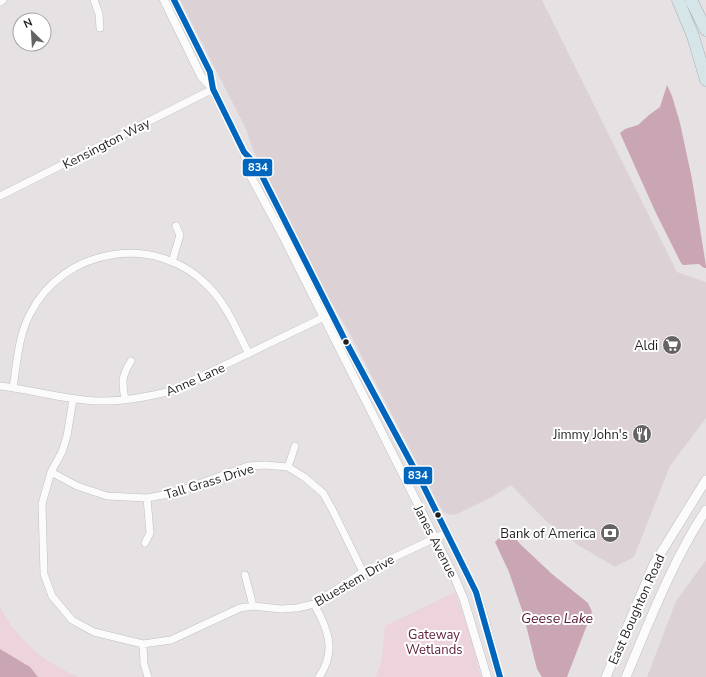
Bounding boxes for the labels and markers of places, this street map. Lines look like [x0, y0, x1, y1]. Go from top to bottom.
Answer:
supermarket icon: Aldi [661, 334, 683, 356]
unlabelled marker [341, 337, 351, 347]
place label: Aldi [634, 337, 658, 355]
restaurant icon: Jimmy John's [631, 423, 653, 445]
place label: Jimmy John's [552, 426, 628, 444]
unlabelled marker [433, 510, 443, 520]
bank icon: Bank of America [599, 522, 621, 544]
place label: Bank of America [500, 525, 596, 543]

